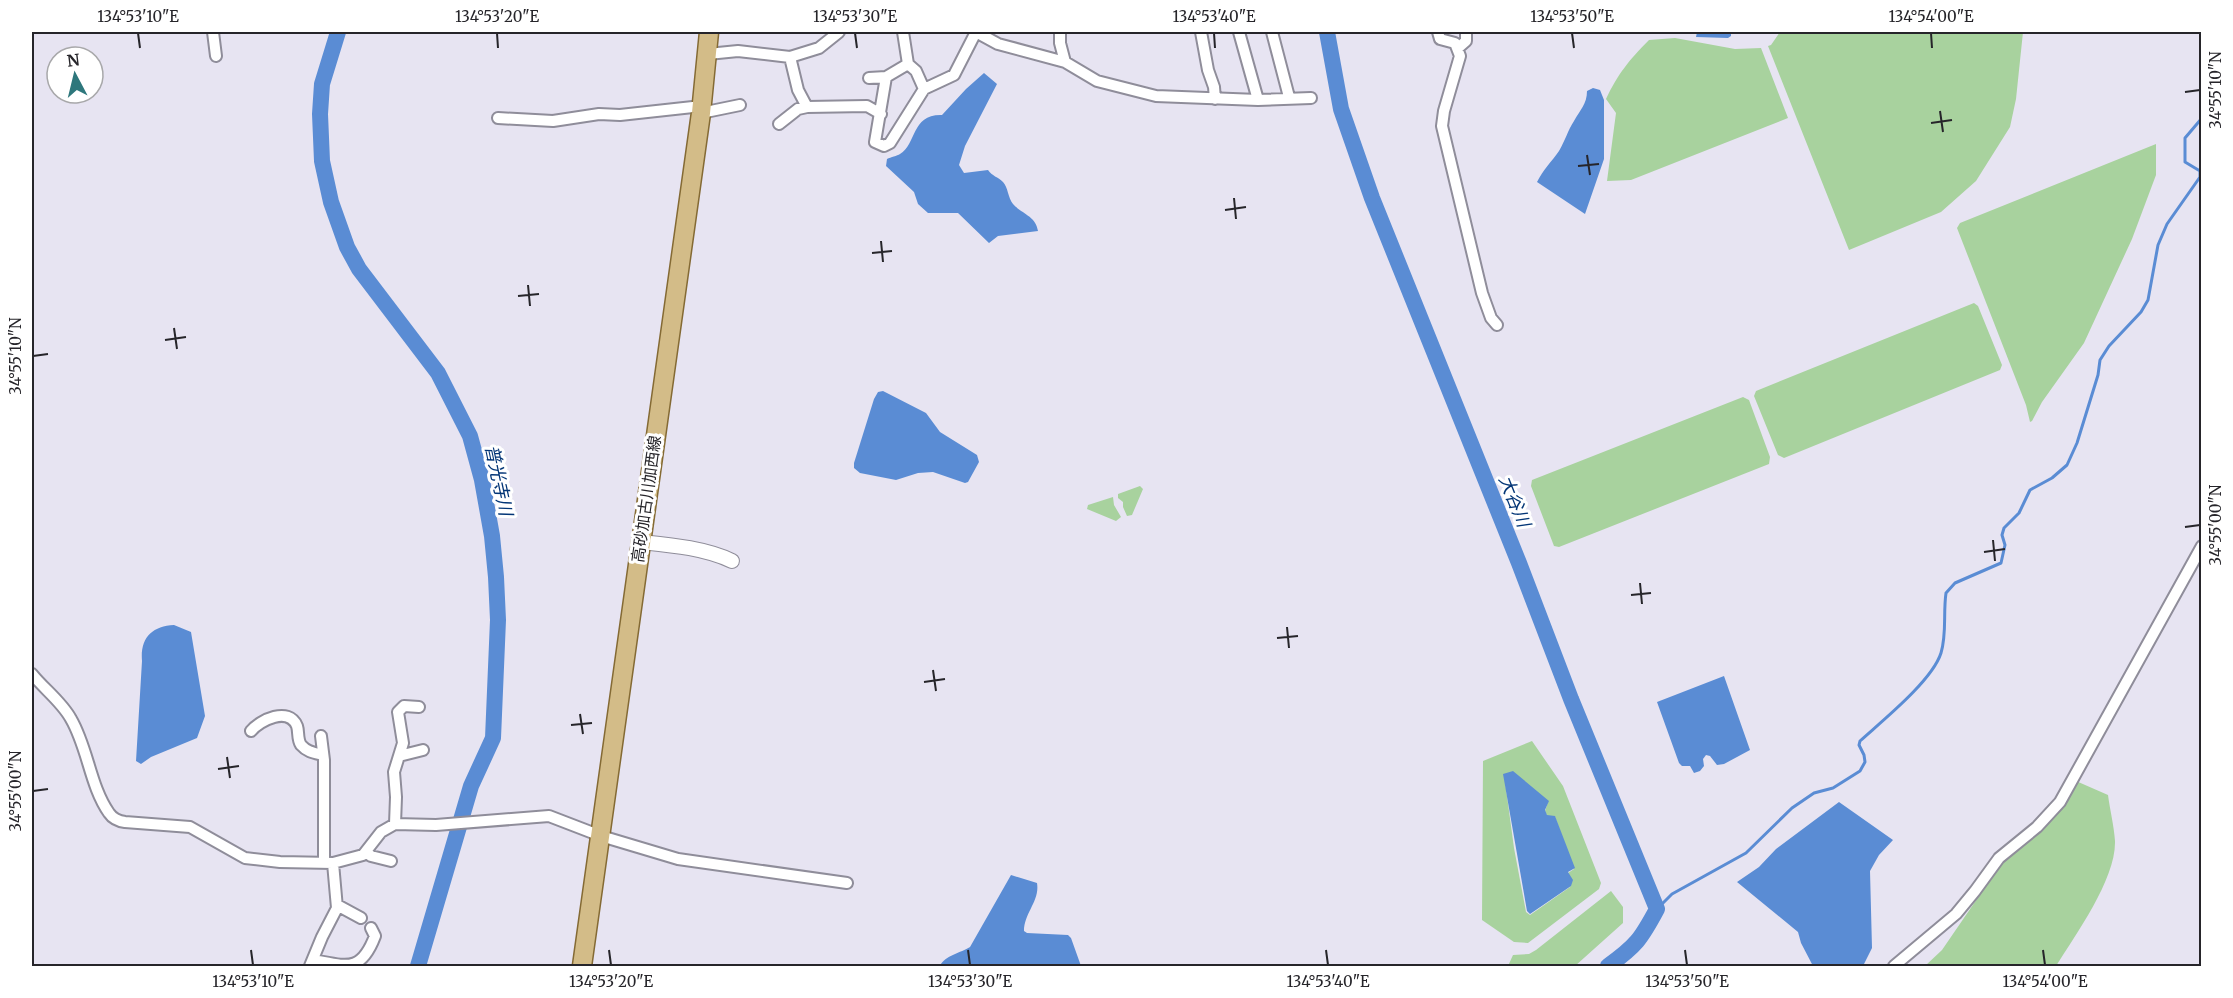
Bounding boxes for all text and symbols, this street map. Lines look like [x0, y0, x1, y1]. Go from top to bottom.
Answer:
text: 134°53'10"E [97, 7, 179, 26]
text: 134°53'20"E [455, 7, 540, 26]
text: 134°53'30"E [813, 7, 897, 26]
text: 134°53'40"E [1172, 7, 1256, 26]
text: 134°53'50"E [1530, 7, 1614, 26]
text: 134°54'00"E [1889, 7, 1974, 26]
north arrow [45, 45, 105, 105]
text: N [66, 49, 81, 71]
text: 34°55'10"N [2206, 51, 2225, 129]
text: 34°55'10"N [6, 317, 25, 395]
street label: 高砂加古川加西線 [627, 434, 665, 564]
water label: 普光寺川 [480, 442, 518, 520]
water label: 大谷川 [1494, 472, 1537, 532]
text: 34°55'00"N [2206, 484, 2225, 565]
text: 34°55'00"N [6, 750, 25, 831]
text: 134°53'10"E [212, 972, 294, 991]
text: 134°53'20"E [569, 972, 654, 991]
text: 134°53'30"E [928, 972, 1012, 991]
text: 134°53'40"E [1286, 972, 1370, 991]
text: 134°53'50"E [1645, 972, 1729, 991]
text: 134°54'00"E [2003, 972, 2088, 991]

